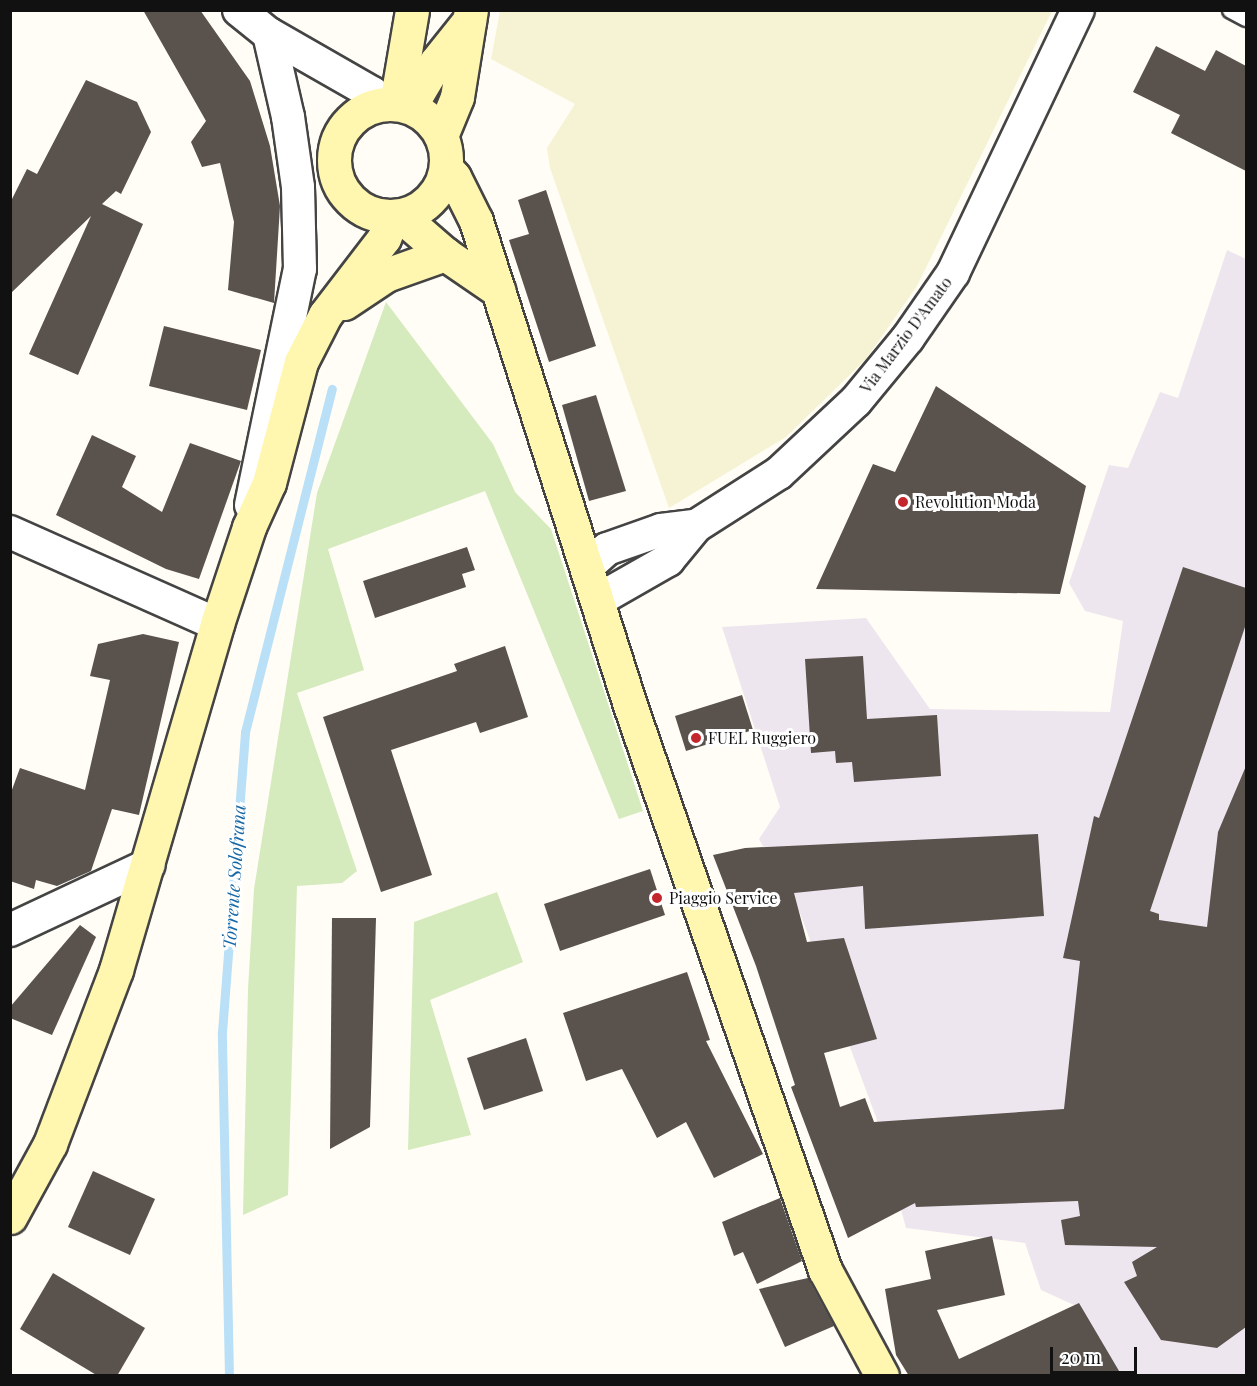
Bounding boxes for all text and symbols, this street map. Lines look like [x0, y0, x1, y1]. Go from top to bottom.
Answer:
street label: Via Marzio D'Amato [856, 273, 956, 397]
place label: Revolution Moda [915, 492, 1036, 512]
marker: Revolution Moda [896, 495, 910, 509]
place label: FUEL Ruggiero [708, 728, 816, 748]
marker: FUEL Ruggiero [689, 731, 703, 745]
water label: Torrente Solofrana [218, 804, 250, 950]
place label: Piaggio Service [669, 888, 778, 908]
marker: Piaggio Service [650, 891, 664, 905]
scale bar [1053, 1335, 1140, 1373]
text: 20 m [1061, 1345, 1101, 1369]

